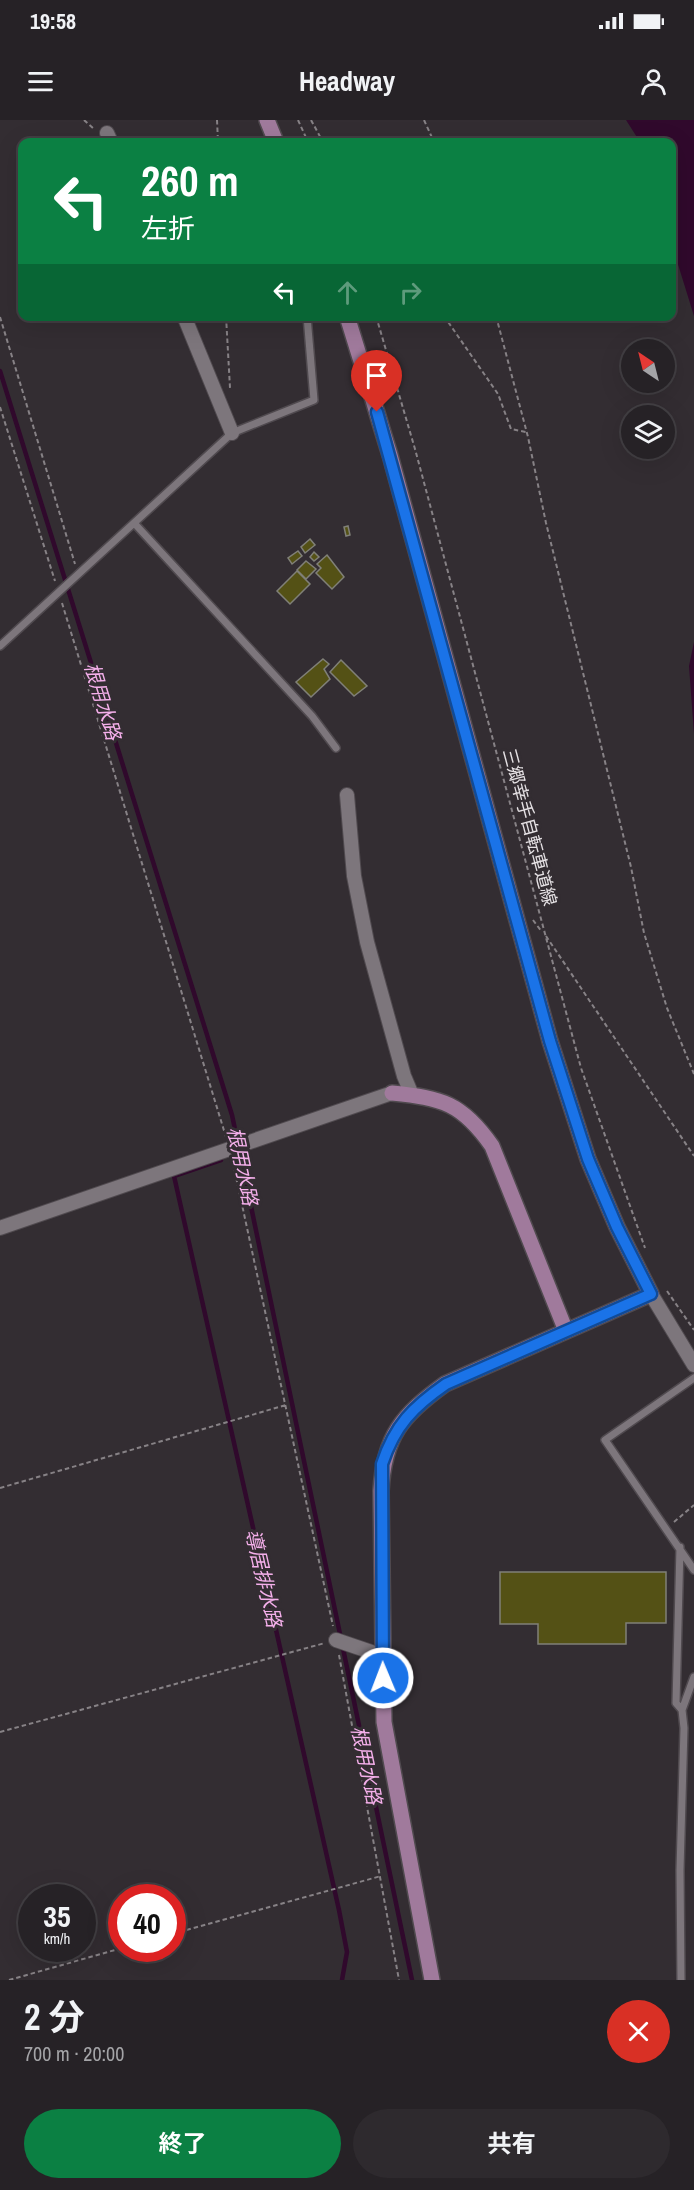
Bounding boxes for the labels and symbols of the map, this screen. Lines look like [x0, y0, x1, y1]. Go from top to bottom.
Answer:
north arrow [621, 339, 675, 393]
pin [351, 350, 402, 412]
water label: 根用水路 [78, 659, 128, 745]
street label: 三郷幸手自転車道線 [497, 746, 563, 908]
water label: 根用水路 [221, 1124, 265, 1210]
water label: 導居排水路 [240, 1526, 289, 1632]
position arrow [351, 1646, 415, 1710]
water label: 根用水路 [345, 1723, 389, 1809]
speed limit sign: 40 [108, 1884, 186, 1962]

